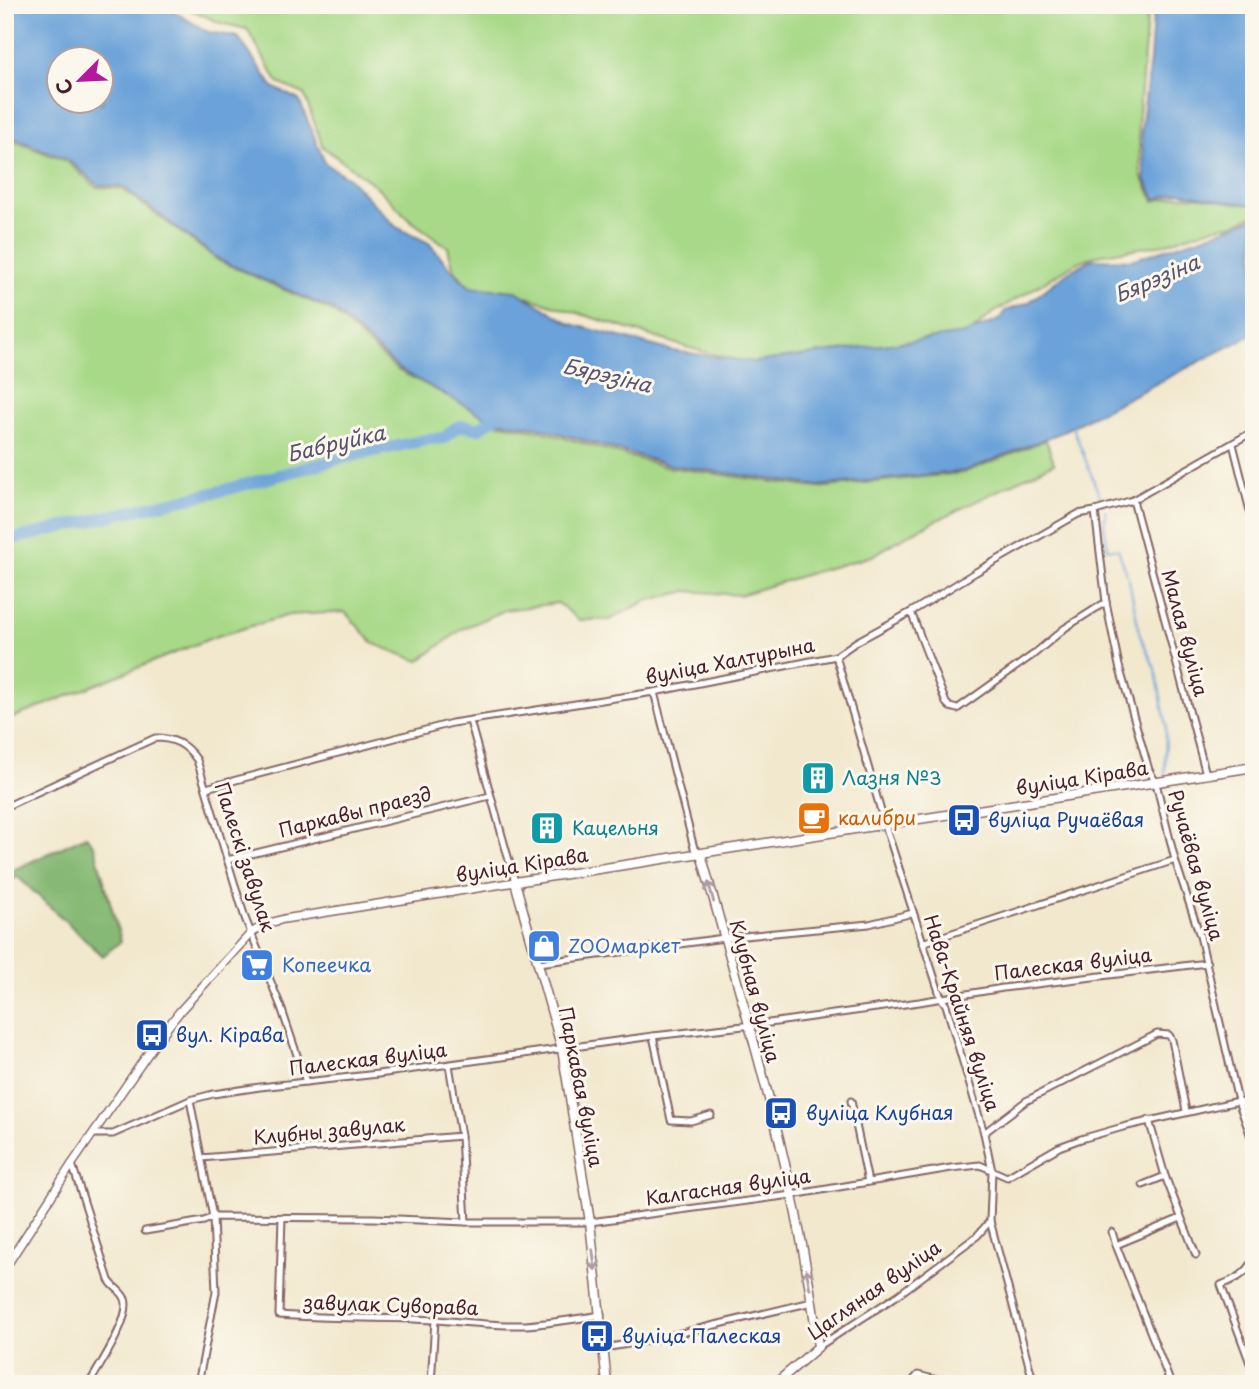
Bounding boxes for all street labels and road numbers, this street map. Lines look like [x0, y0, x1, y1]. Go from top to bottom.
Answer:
street label: Малая вуліца [1156, 566, 1216, 700]
street label: вуліца Халтурына [643, 630, 817, 690]
street label: вуліца Кірава [1014, 753, 1150, 801]
street label: Палескі завулак [209, 778, 284, 936]
street label: Паркавы праезд [275, 778, 434, 844]
street label: Ручаёвая вуліца [1162, 786, 1232, 944]
street label: вуліца Кірава [454, 840, 590, 888]
street label: Нава-Крайняя вуліца [918, 911, 1008, 1115]
street label: Клубная вуліца [723, 916, 789, 1066]
street label: Палеская вуліца [993, 939, 1154, 987]
street label: Паркавая вуліца [553, 1004, 611, 1170]
street label: Палеская вуліца [288, 1034, 449, 1082]
street label: Клубны завулак [252, 1109, 407, 1151]
street label: Калгасная вуліца [643, 1161, 813, 1211]
street label: Цагляная вуліца [801, 1232, 946, 1346]
street label: завулак Суворава [302, 1287, 479, 1321]

